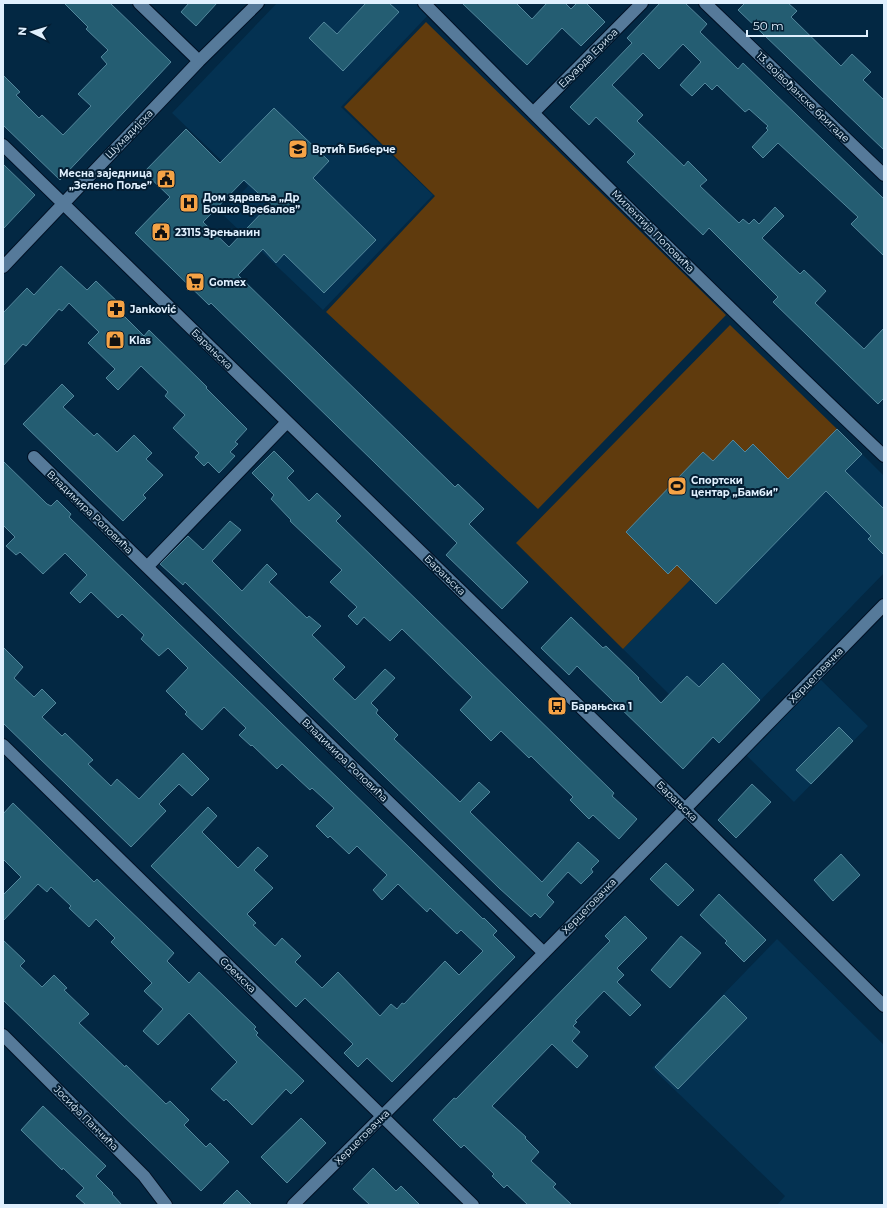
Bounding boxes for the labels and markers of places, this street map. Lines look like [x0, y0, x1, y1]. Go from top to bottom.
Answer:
school or university icon: Вртић Биберче [287, 138, 309, 160]
place label: Вртић Биберче [312, 143, 396, 156]
place label: Месна заједница „Зелено Поље” [59, 167, 152, 192]
public building icon: Месна заједница „Зелено Поље” [155, 168, 177, 190]
place label: Дом здравља „Др Бошко Вребалов” [203, 191, 300, 216]
hospital icon: Дом здравља „Др Бошко Вребалов” [178, 192, 200, 214]
public building icon: 23115 Зрењанин [150, 221, 172, 243]
place label: 23115 Зрењанин [175, 226, 260, 239]
supermarket icon: Gomex [184, 271, 206, 293]
place label: Gomex [209, 276, 246, 289]
pharmacy icon: Janković [105, 298, 127, 320]
place label: Janković [129, 303, 176, 316]
shop icon: Klas [104, 329, 126, 351]
place label: Klas [129, 334, 152, 347]
place label: Спортски центар „Бамби” [691, 474, 778, 499]
sports icon: Спортски центар „Бамби” [666, 475, 688, 497]
bus stop icon: Барањска 1 [546, 695, 568, 717]
place label: Барањска 1 [571, 700, 632, 713]

